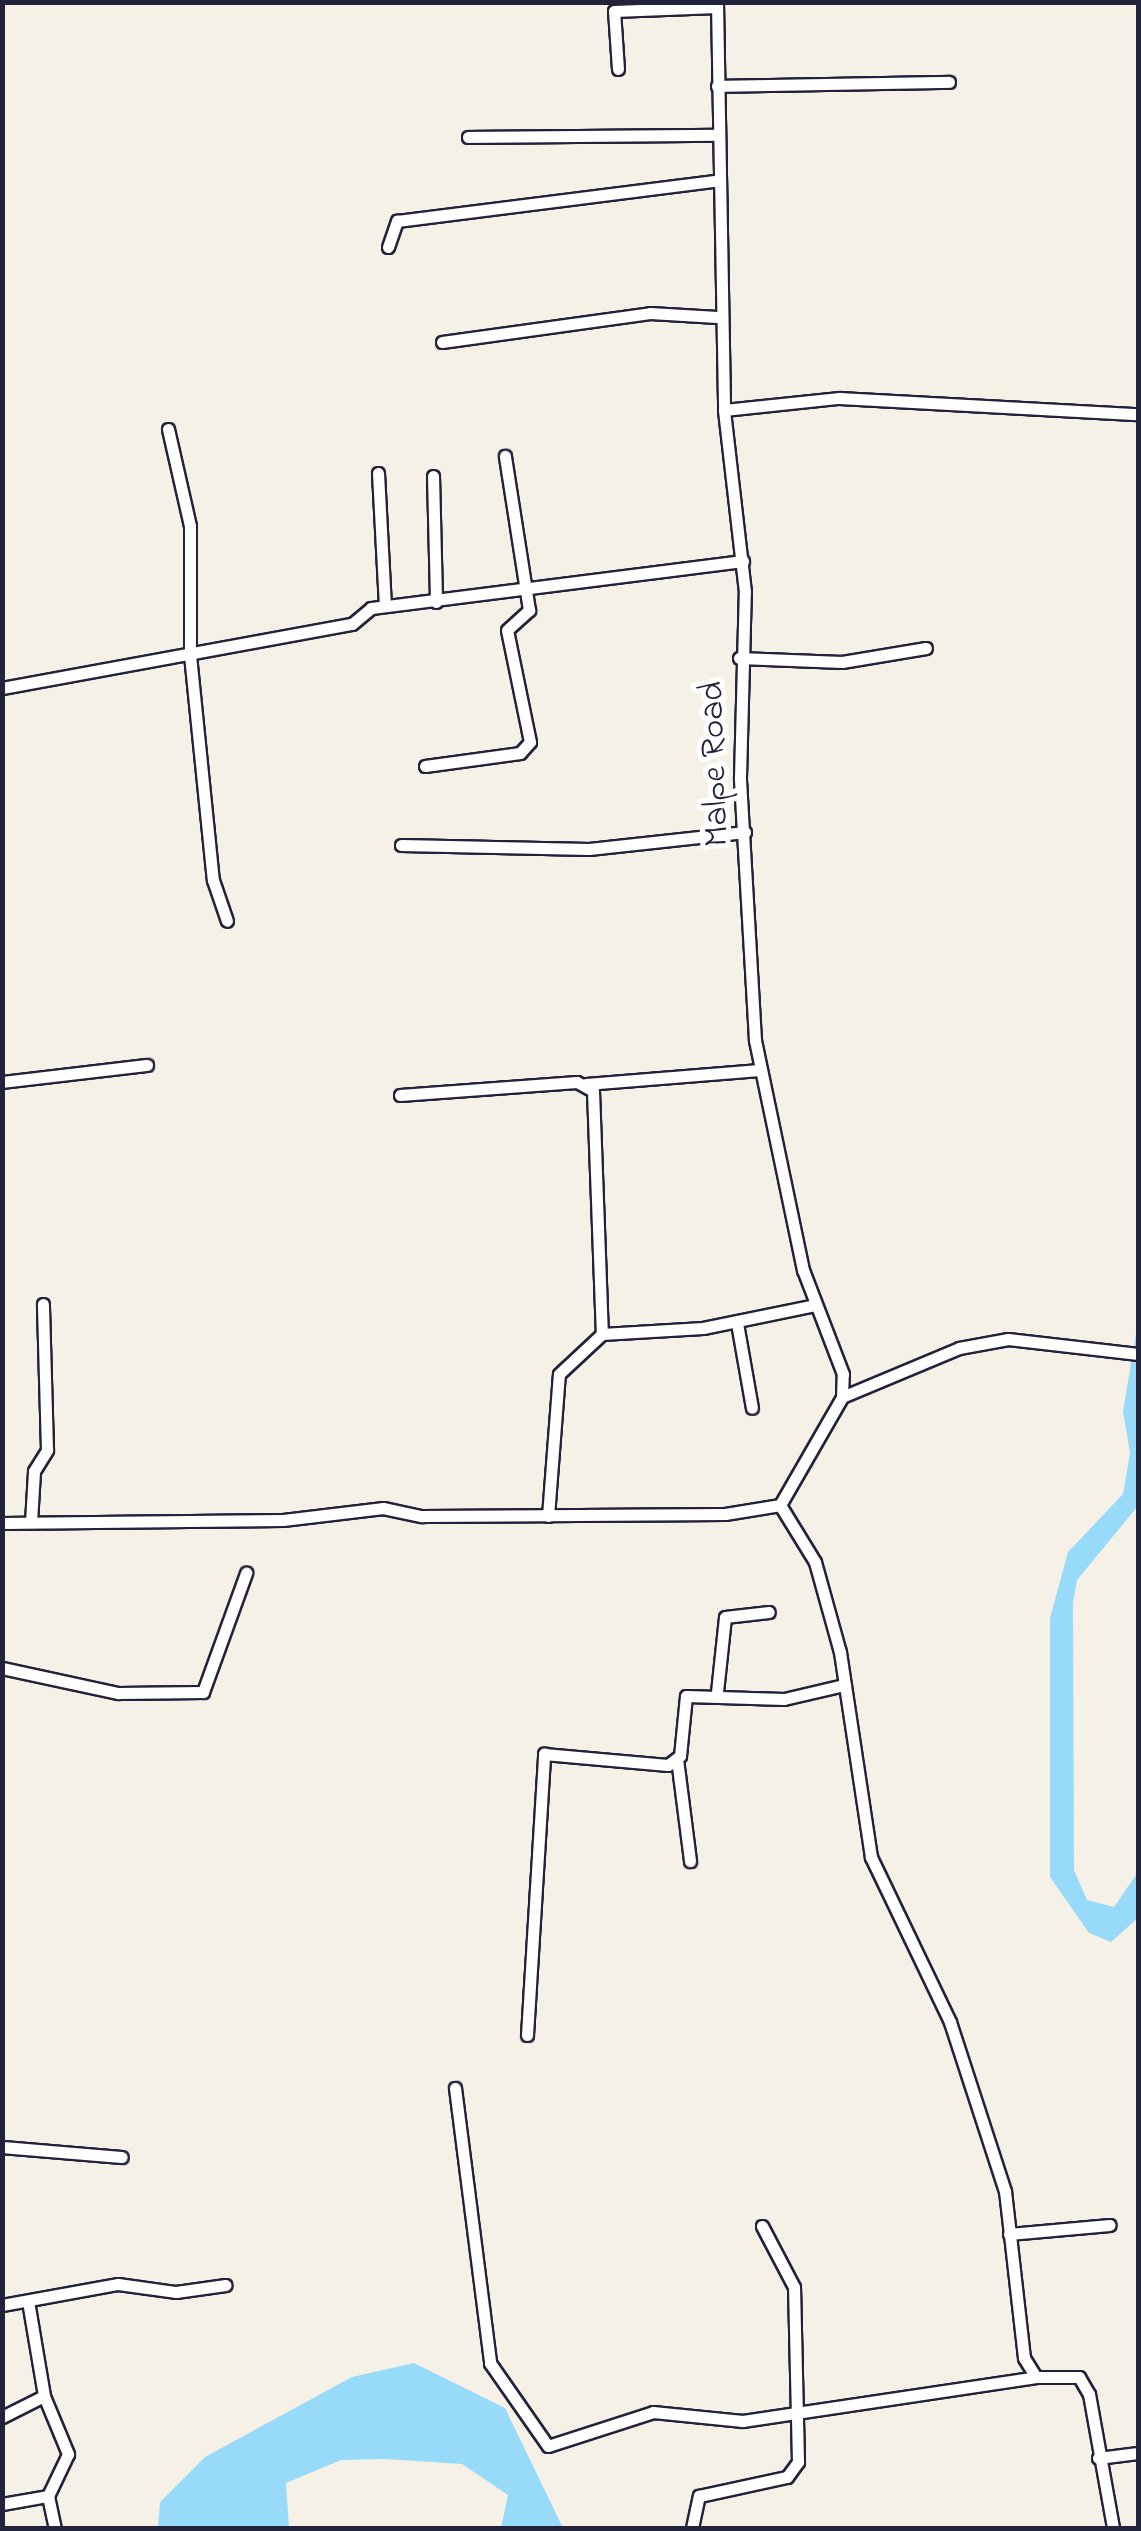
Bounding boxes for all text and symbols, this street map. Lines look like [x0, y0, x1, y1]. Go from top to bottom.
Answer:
street label: Malpe Road [692, 681, 740, 847]

